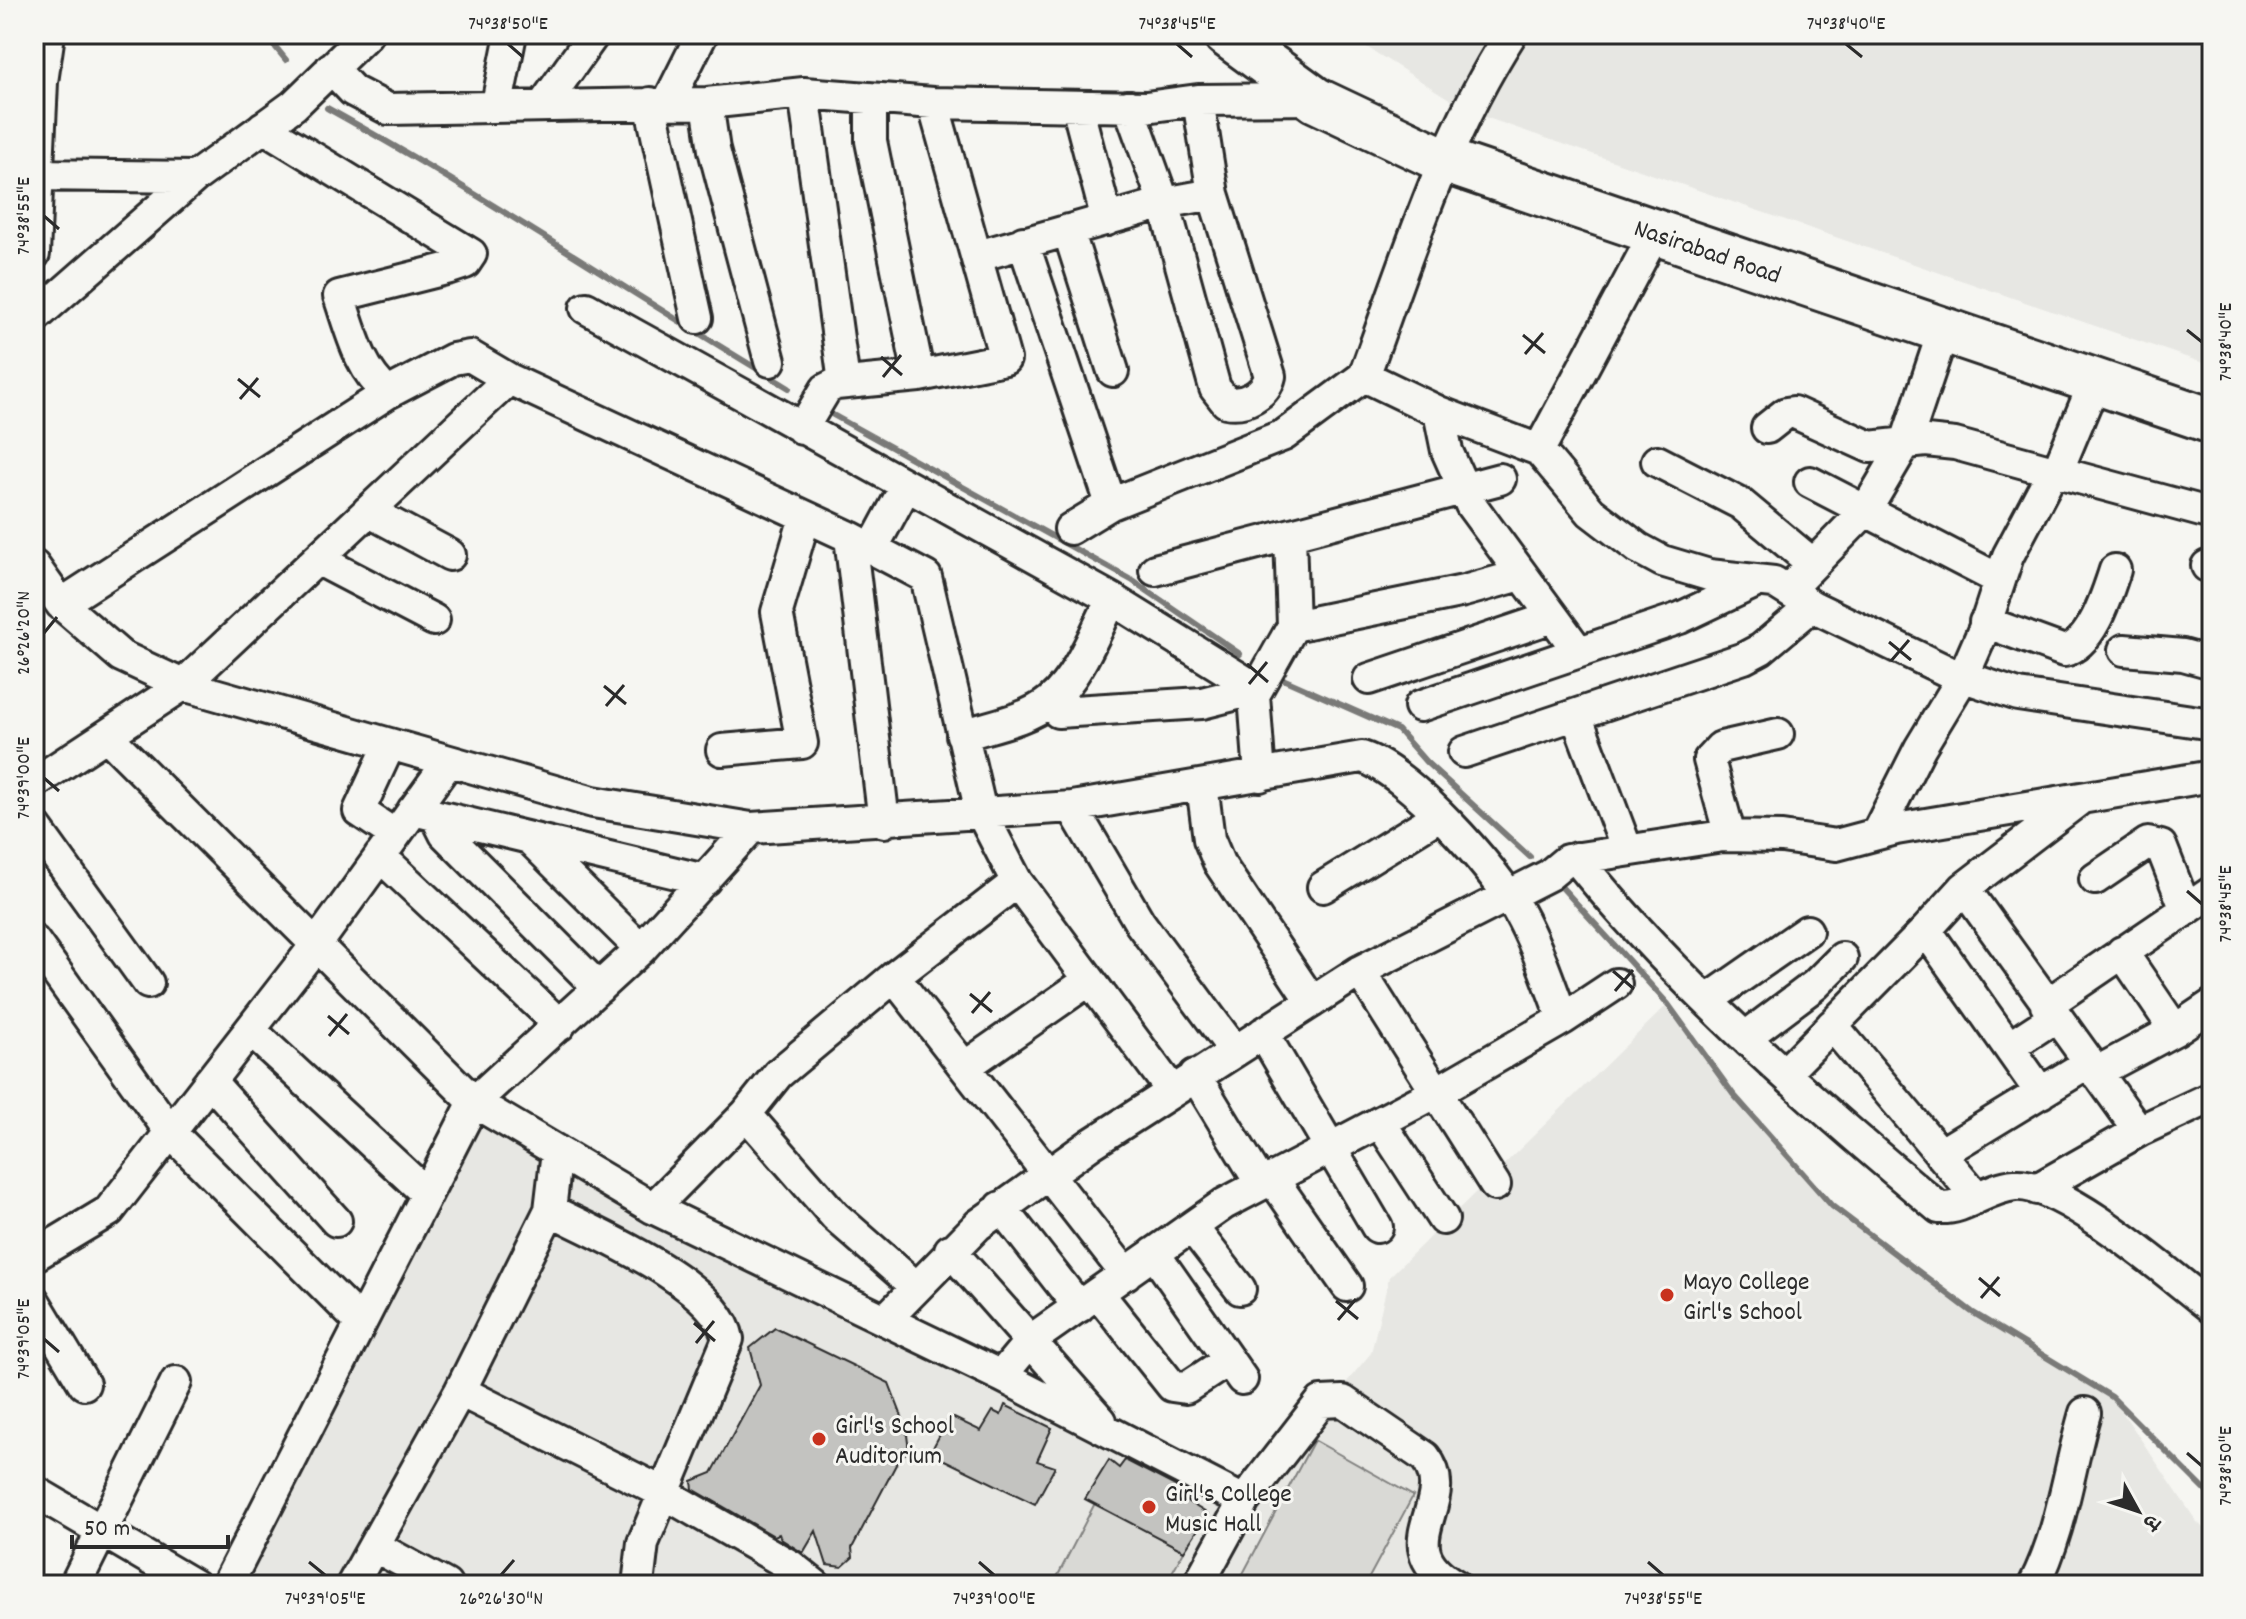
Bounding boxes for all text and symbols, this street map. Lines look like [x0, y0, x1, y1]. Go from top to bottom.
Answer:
text: 74°38'50"E [468, 11, 548, 39]
text: 74°38'45"E [1139, 11, 1215, 39]
text: 74°38'40"E [1807, 11, 1885, 39]
text: 74°38'55"E [11, 177, 39, 255]
street label: Nasirabad Road [1629, 211, 1785, 295]
text: 74°38'40"E [2213, 303, 2241, 381]
text: 26°26'20"N [11, 591, 39, 675]
text: 74°39'00"E [11, 737, 39, 819]
text: 74°38'45"E [2213, 866, 2241, 942]
place label: Mayo College Girl's School [1683, 1265, 1810, 1332]
marker: Mayo College Girl's School [1658, 1286, 1676, 1304]
text: 74°39'05"E [11, 1299, 39, 1379]
place label: Girl's School Auditorium [835, 1409, 954, 1476]
text: 74°38'50"E [2213, 1426, 2241, 1506]
marker: Girl's School Auditorium [810, 1430, 828, 1448]
north arrow [2098, 1471, 2178, 1551]
place label: Girl's College Music Hall [1165, 1477, 1292, 1544]
marker: Girl's College Music Hall [1140, 1498, 1158, 1516]
scale bar [72, 1499, 228, 1549]
text: उ [2134, 1506, 2167, 1538]
text: 50 m [84, 1513, 130, 1547]
text: 74°39'05"E [285, 1586, 365, 1614]
text: 26°26'30"N [459, 1586, 543, 1614]
text: 74°39'00"E [953, 1586, 1035, 1614]
text: 74°38'55"E [1624, 1586, 1702, 1614]

